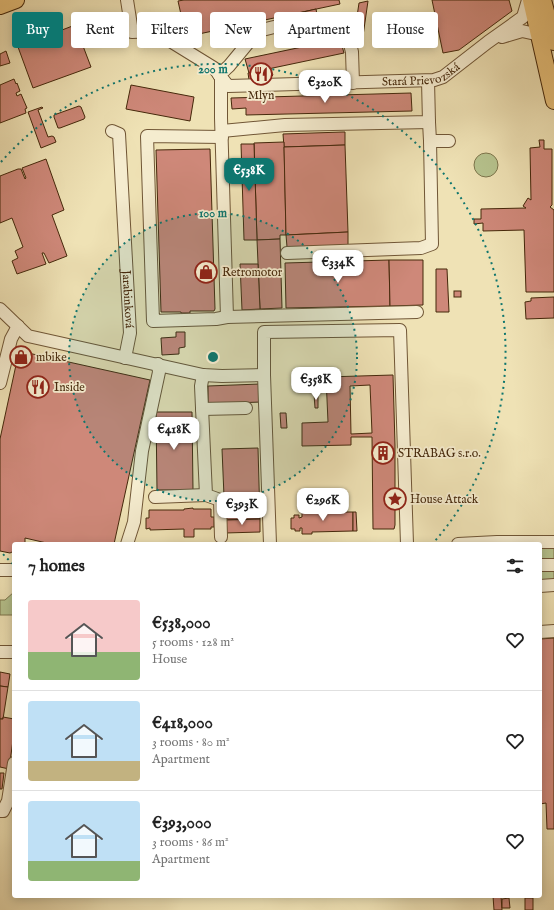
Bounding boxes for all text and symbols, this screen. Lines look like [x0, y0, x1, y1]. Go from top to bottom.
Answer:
chip: Buy [12, 12, 63, 48]
chip: Rent [71, 12, 129, 48]
chip: Filters [137, 12, 202, 48]
chip: New [210, 12, 266, 48]
chip: Apartment [274, 12, 364, 48]
chip: House [372, 12, 438, 48]
street label: Stará Prievozská [382, 59, 463, 89]
restaurant icon: Mlyn [248, 61, 274, 87]
text: 200 m [198, 62, 228, 77]
pin: €320K [297, 70, 353, 104]
text: €320K [308, 74, 342, 91]
place label: Mlyn [248, 88, 275, 103]
pin: €538K [221, 158, 277, 192]
text: €538K [233, 162, 265, 179]
text: 100 m [199, 206, 228, 221]
pin: €334K [310, 250, 366, 284]
text: €334K [321, 254, 355, 271]
shop icon: Retromotor [193, 259, 219, 285]
place label: Retromotor [222, 265, 283, 280]
street label: Jarabinková [118, 268, 137, 330]
shop icon: mbike [8, 344, 34, 370]
place label: mbike [36, 350, 67, 365]
centre of rings [206, 350, 220, 364]
pin: €358K [288, 367, 344, 401]
text: €358K [300, 371, 332, 388]
restaurant icon: Inside [25, 374, 51, 400]
place label: Inside [54, 380, 85, 395]
pin: €418K [146, 417, 202, 451]
text: €418K [157, 421, 191, 438]
building icon: STRABAG s.r.o. [370, 440, 396, 466]
place label: STRABAG s.r.o. [398, 446, 481, 461]
place icon: House Attack [382, 486, 408, 512]
pin: €296K [295, 488, 351, 522]
pin: €393K [214, 492, 270, 526]
text: €296K [306, 492, 340, 509]
place label: House Attack [410, 492, 479, 507]
text: €393K [226, 496, 258, 513]
icon: filters [504, 555, 526, 577]
text: 7 homes [28, 556, 85, 577]
text: €538,000 [152, 613, 211, 634]
icon: home [60, 616, 108, 664]
icon: heart [504, 629, 526, 651]
text: 5 rooms · 128 m² [152, 634, 234, 651]
text: House [152, 651, 187, 668]
text: €418,000 [152, 713, 213, 734]
icon: home [60, 717, 108, 765]
icon: heart [504, 730, 526, 752]
text: 3 rooms · 80 m² [152, 734, 230, 751]
text: Apartment [152, 751, 210, 768]
text: €393,000 [152, 813, 212, 834]
icon: home [60, 817, 108, 865]
icon: heart [504, 830, 526, 852]
text: 3 rooms · 86 m² [152, 834, 229, 851]
text: Apartment [152, 851, 210, 868]

